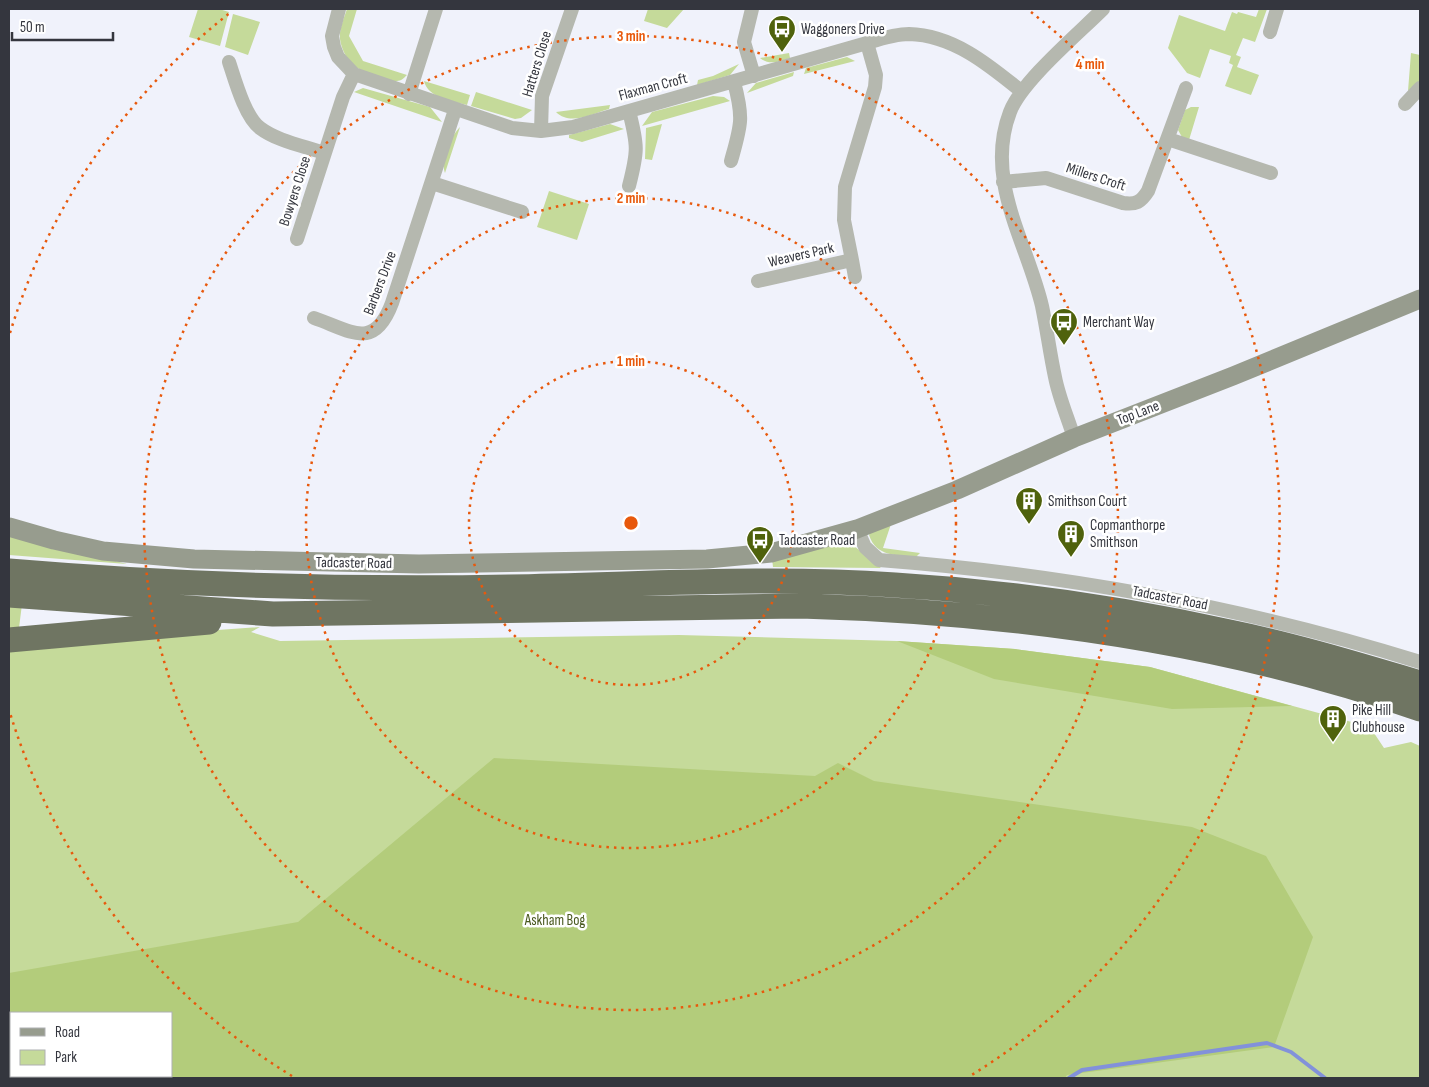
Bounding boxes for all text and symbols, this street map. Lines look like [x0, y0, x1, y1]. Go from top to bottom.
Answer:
scale bar [12, 10, 114, 42]
bus stop icon: Waggoners Drive [767, 14, 797, 53]
text: 50 m [20, 18, 45, 37]
place label: Waggoners Drive [801, 20, 885, 39]
text: 3 min [617, 27, 645, 46]
street label: Hatters Close [518, 29, 556, 99]
text: 4 min [1076, 55, 1104, 74]
street label: Flaxman Croft [617, 69, 690, 105]
street label: Bowyers Close [275, 154, 315, 228]
street label: Millers Croft [1064, 158, 1129, 196]
text: 2 min [617, 189, 645, 208]
street label: Weavers Park [766, 238, 836, 272]
street label: Barbers Drive [359, 248, 401, 318]
bus stop icon: Merchant Way [1049, 307, 1079, 346]
place label: Merchant Way [1083, 313, 1155, 332]
text: 1 min [617, 352, 645, 371]
street label: Top Lane [1114, 396, 1162, 430]
building icon: Smithson Court [1014, 486, 1044, 525]
place label: Smithson Court [1048, 492, 1127, 511]
centre of rings [622, 514, 640, 532]
place label: Copmanthorpe Smithson [1090, 516, 1165, 552]
building icon: Copmanthorpe Smithson [1056, 519, 1086, 558]
bus stop icon: Tadcaster Road [745, 525, 775, 564]
place label: Tadcaster Road [779, 531, 855, 550]
street label: Tadcaster Road [316, 553, 392, 573]
street label: Tadcaster Road [1131, 581, 1209, 615]
place label: Pike Hill Clubhouse [1352, 701, 1405, 737]
building icon: Pike Hill Clubhouse [1318, 704, 1348, 743]
park label: Askham Bog [524, 911, 585, 930]
legend [10, 1012, 172, 1077]
text: Road [55, 1023, 80, 1042]
text: Park [55, 1048, 77, 1067]

